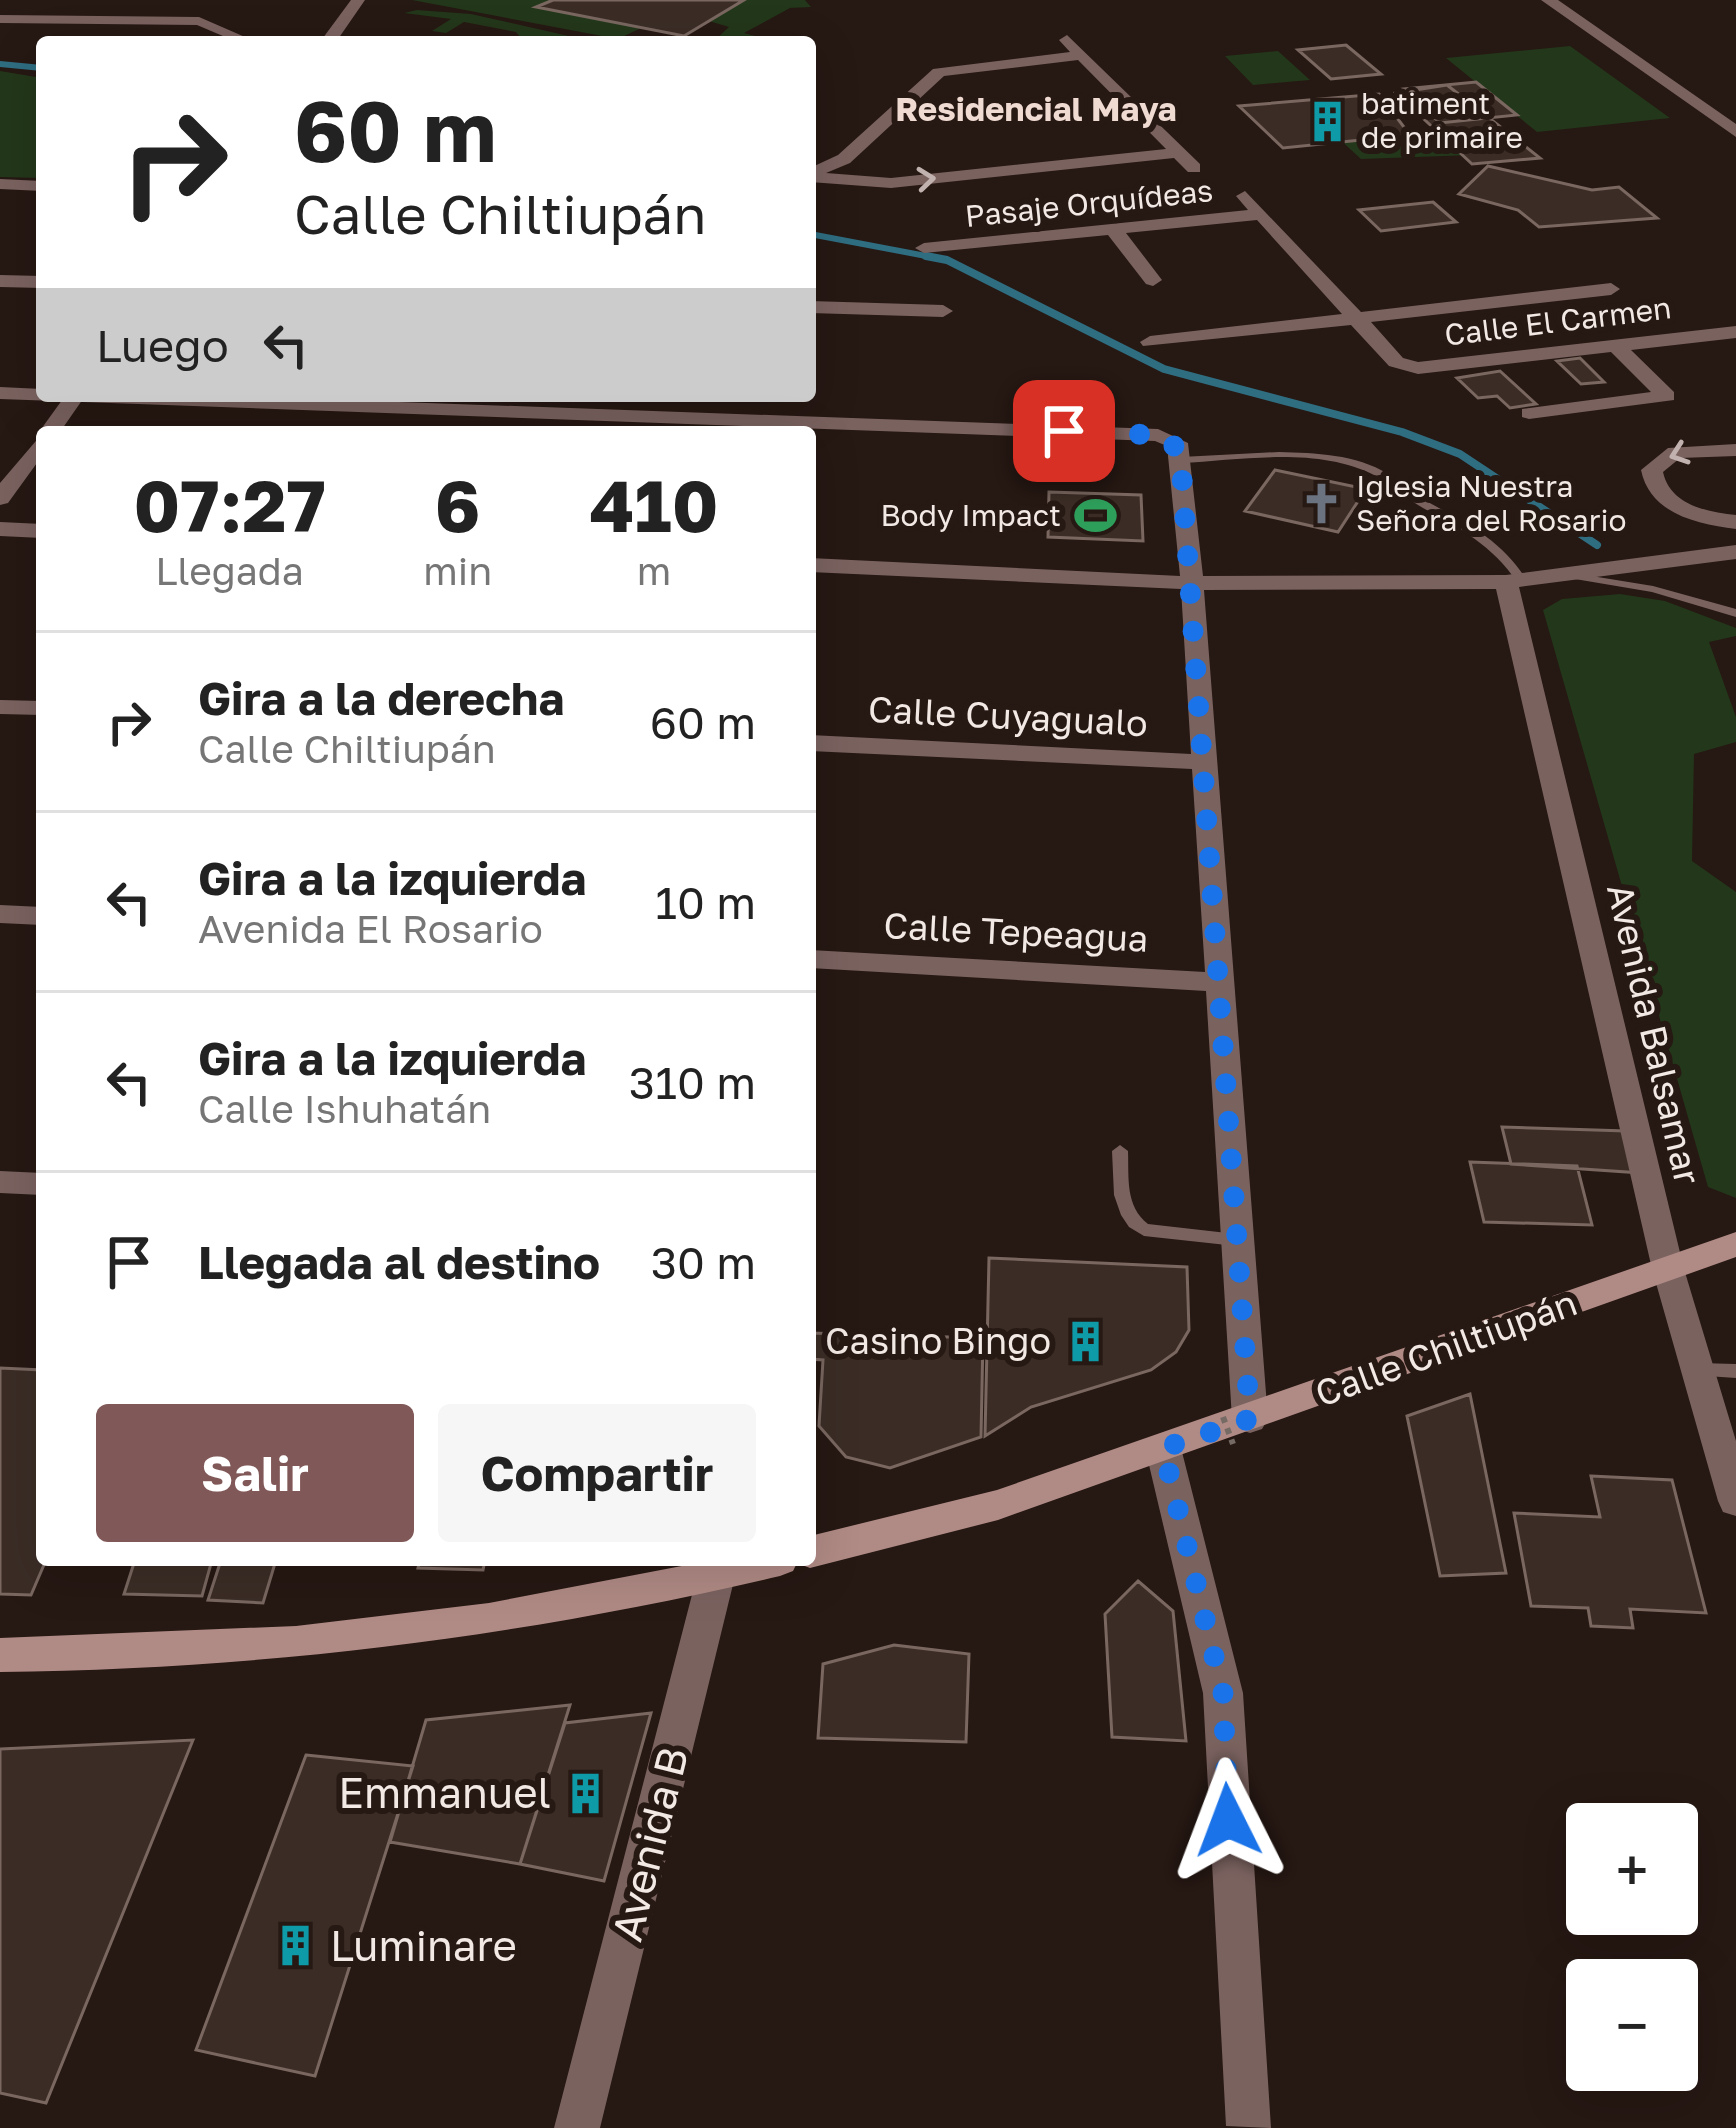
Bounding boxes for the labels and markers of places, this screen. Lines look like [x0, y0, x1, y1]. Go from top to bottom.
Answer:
place label: batiment de primaire [1361, 85, 1523, 155]
building icon: batiment de primaire [1304, 98, 1350, 144]
pin [1013, 380, 1115, 482]
place label: Iglesia Nuestra Señora del Rosario [1356, 468, 1627, 538]
church icon: Iglesia Nuestra Señora del Rosario [1299, 481, 1345, 527]
sports icon: Body Impact [1072, 493, 1118, 539]
place label: Body Impact [880, 497, 1061, 533]
building icon: Casino Bingo [1062, 1318, 1108, 1364]
place label: Casino Bingo [825, 1319, 1051, 1362]
place label: Emmanuel [338, 1767, 551, 1817]
building icon: Emmanuel [562, 1770, 608, 1816]
place label: Luminare [330, 1920, 517, 1970]
building icon: Luminare [273, 1923, 319, 1969]

